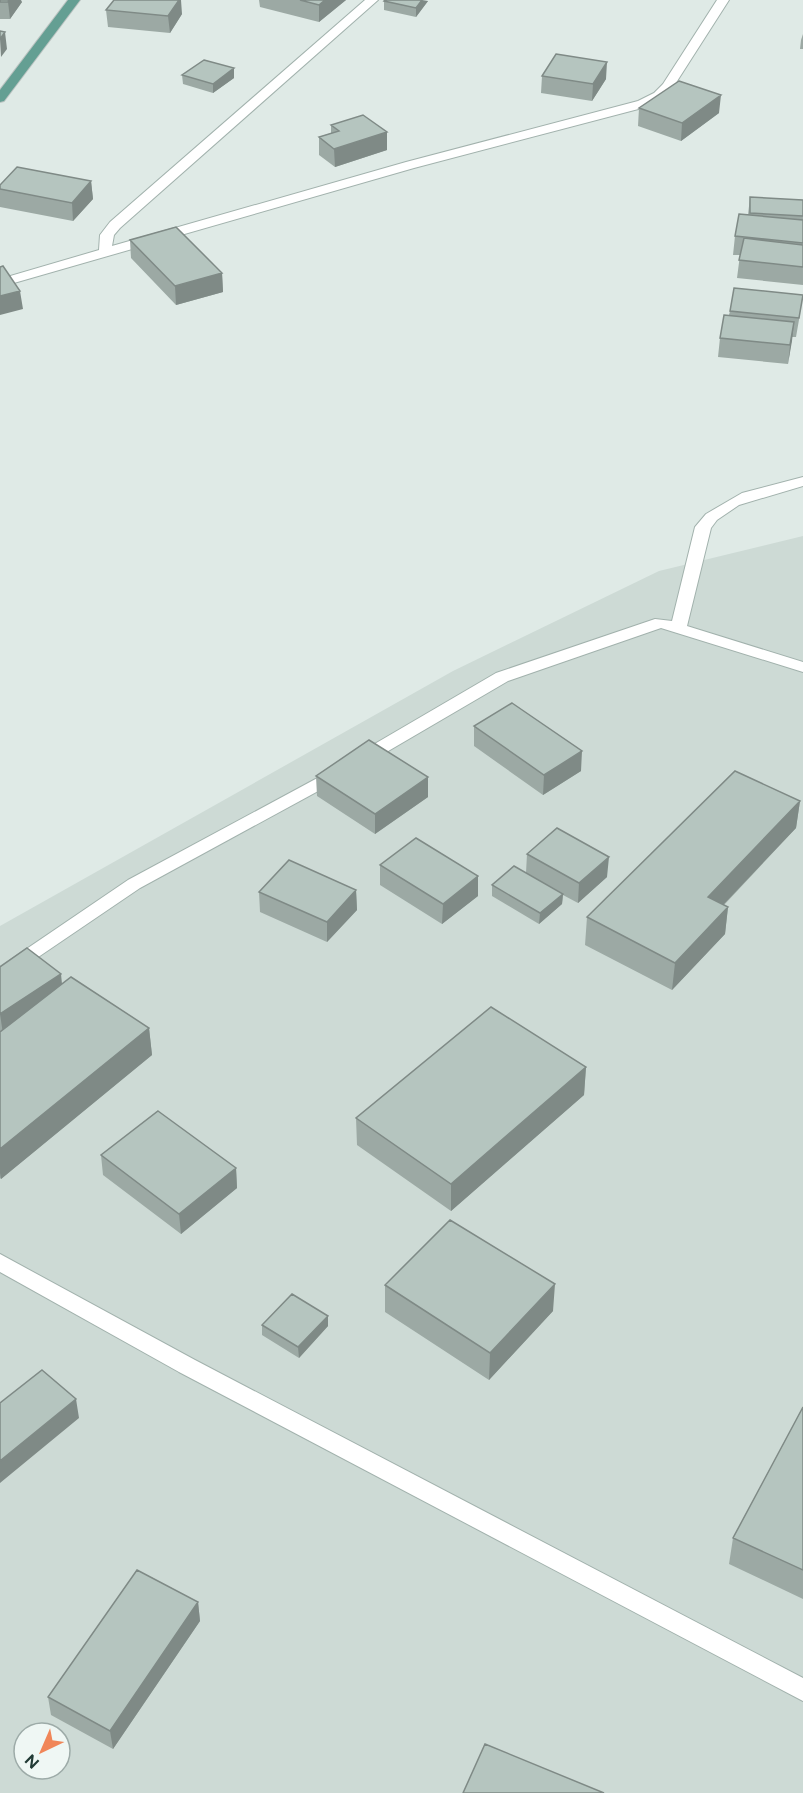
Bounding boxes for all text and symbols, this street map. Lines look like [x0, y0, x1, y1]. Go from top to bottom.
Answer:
north arrow [12, 1721, 72, 1781]
text: N [21, 1750, 43, 1773]

